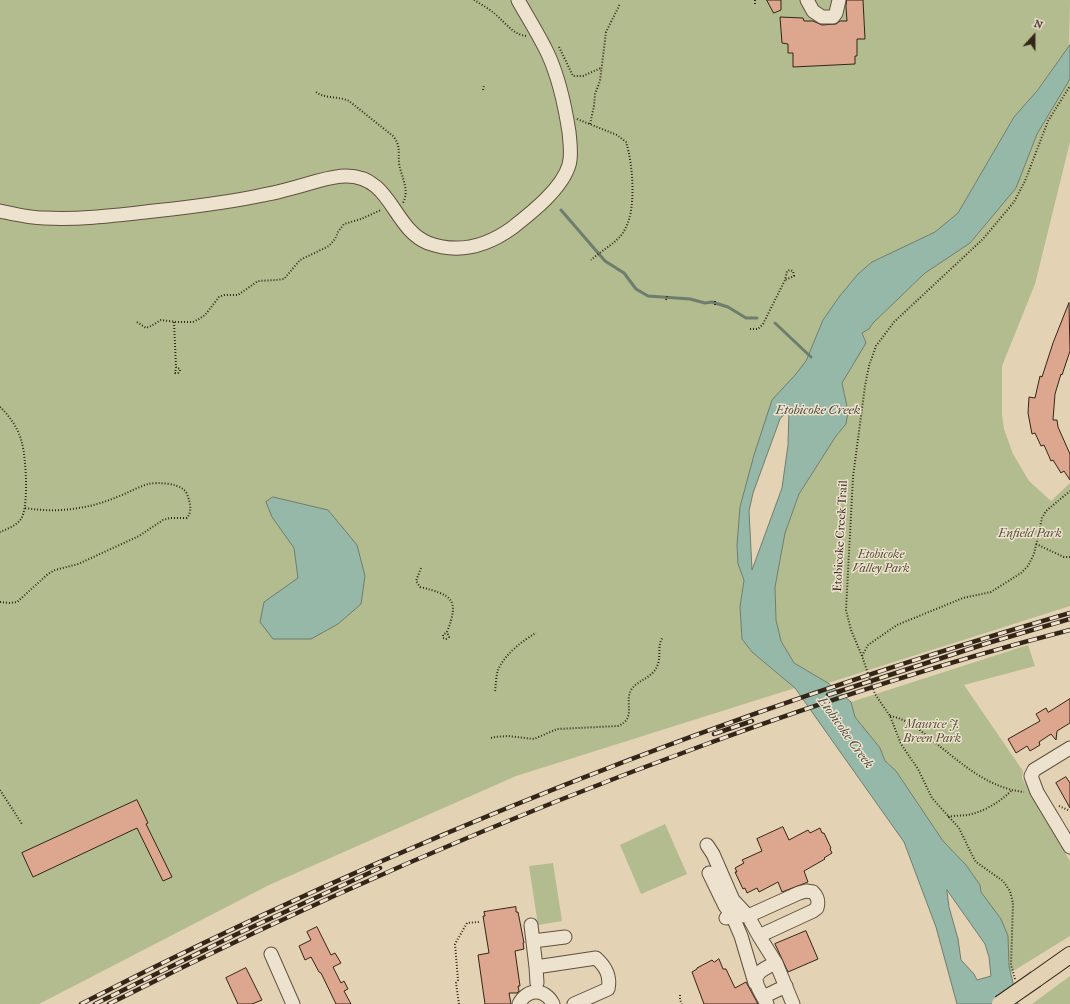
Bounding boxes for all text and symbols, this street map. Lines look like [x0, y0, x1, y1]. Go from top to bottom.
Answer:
north arrow [1014, 16, 1054, 56]
text: N [1032, 17, 1045, 32]
water label: Etobicoke Creek [775, 403, 861, 419]
street label: Etobicoke Creek Trail [831, 480, 851, 592]
park label: Enfield Park [998, 527, 1062, 541]
park label: Etobicoke Valley Park [852, 548, 910, 576]
water label: Etobicoke Creek [814, 694, 876, 772]
park label: Maurice J. Breen Park [903, 718, 961, 746]

